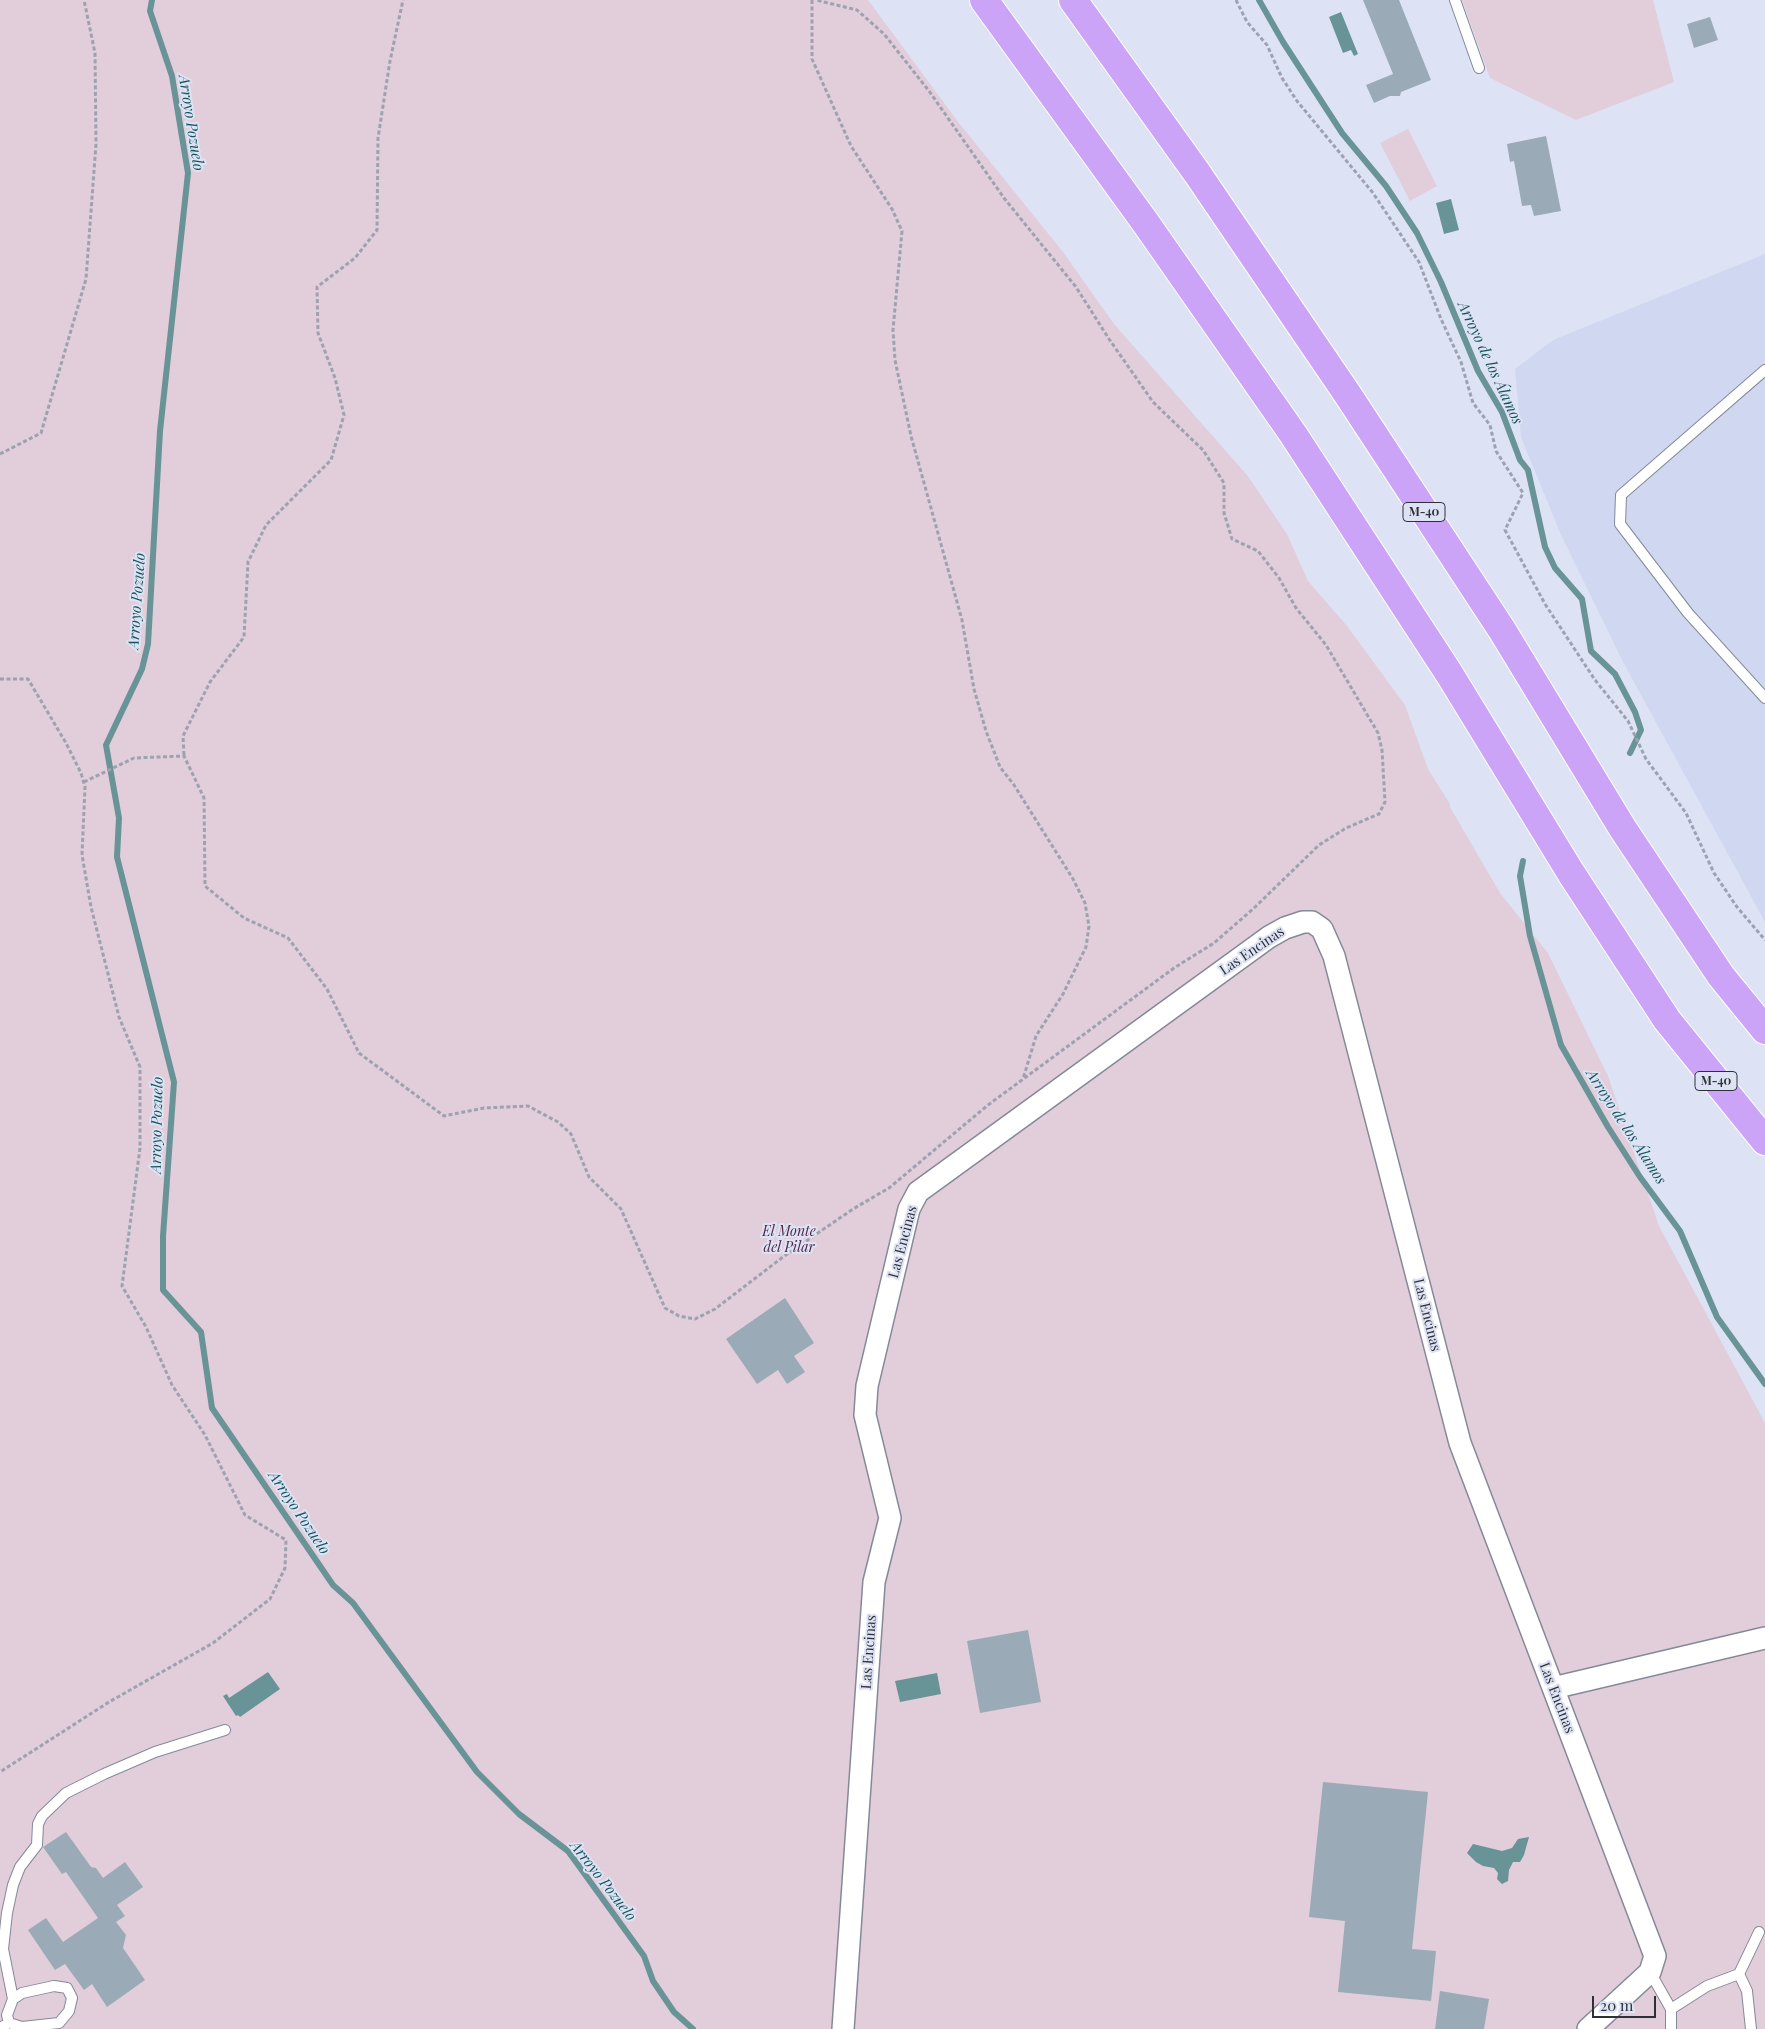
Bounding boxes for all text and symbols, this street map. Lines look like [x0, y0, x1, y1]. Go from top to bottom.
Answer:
water label: Arroyo Pozuelo [175, 74, 207, 172]
water label: Arroyo de los Álamos [1454, 299, 1526, 427]
road number: M-40 [1403, 502, 1445, 522]
water label: Arroyo Pozuelo [125, 552, 149, 650]
street label: Las Encinas [1216, 923, 1288, 979]
water label: Arroyo de los Álamos [1582, 1066, 1670, 1188]
road number: M-40 [1695, 1072, 1737, 1090]
water label: Arroyo Pozuelo [147, 1077, 167, 1173]
street label: Las Encinas [885, 1204, 921, 1280]
park label: El Monte del Pilar [762, 1224, 816, 1256]
street label: Las Encinas [1410, 1277, 1444, 1353]
water label: Arroyo Pozuelo [265, 1468, 333, 1558]
street label: Las Encinas [858, 1614, 880, 1690]
street label: Las Encinas [1536, 1660, 1578, 1736]
water label: Arroyo Pozuelo [566, 1837, 640, 1925]
scale bar [1595, 1986, 1659, 2018]
text: 20 m [1600, 1995, 1633, 2015]

